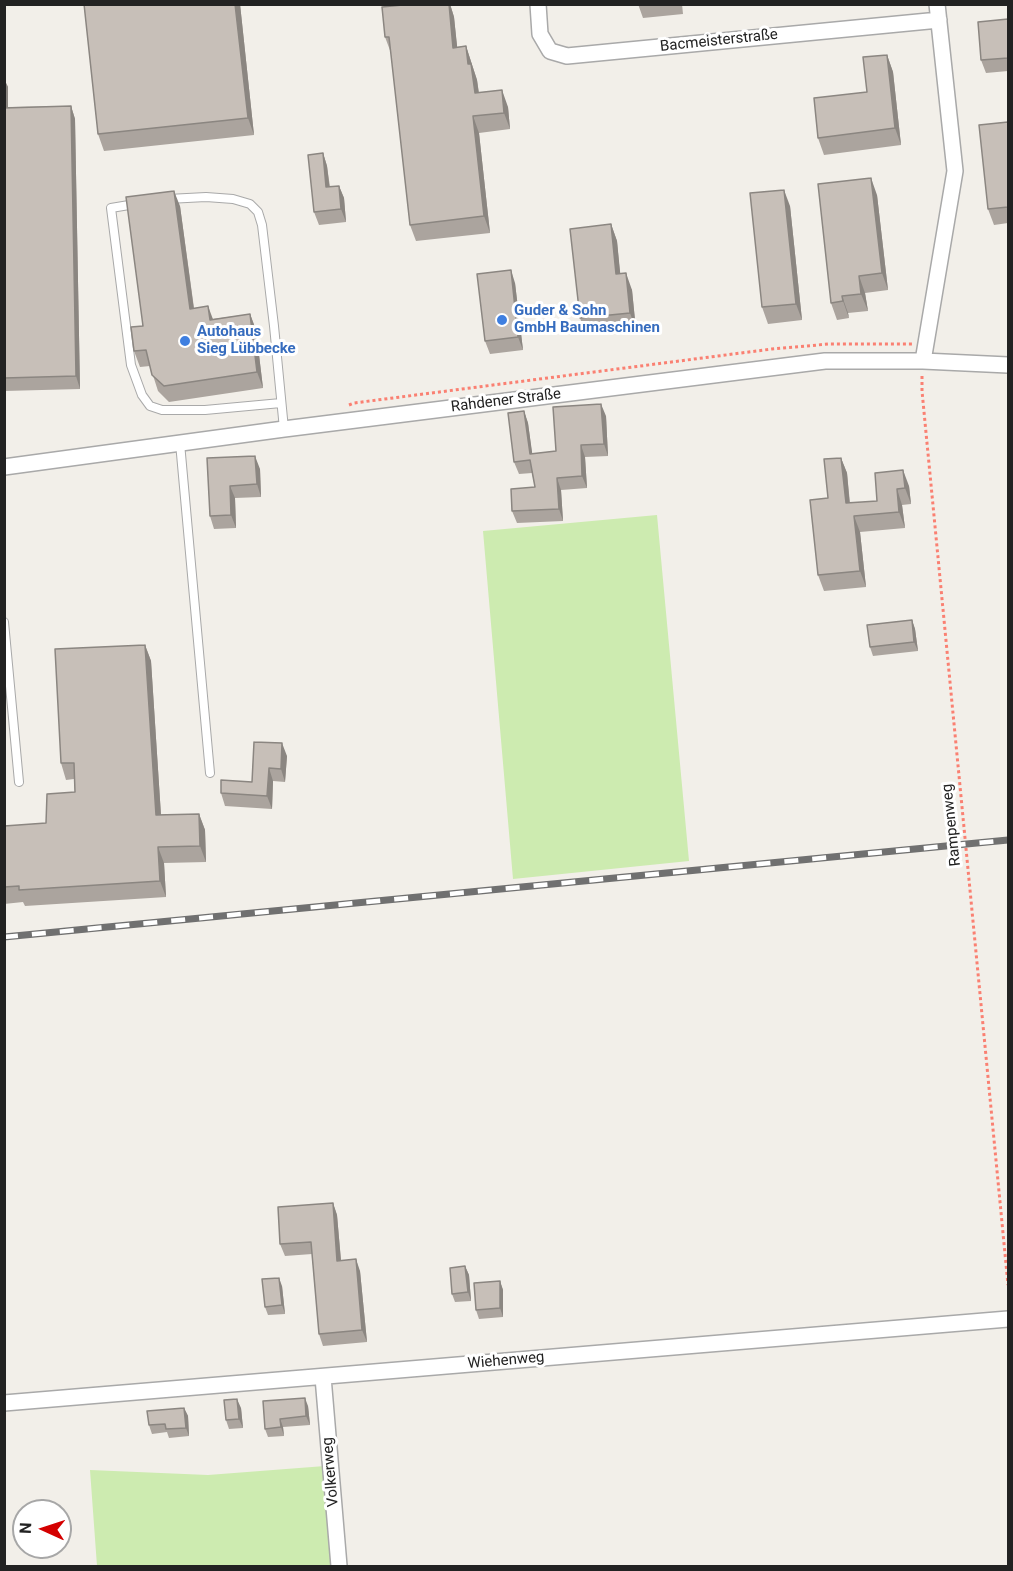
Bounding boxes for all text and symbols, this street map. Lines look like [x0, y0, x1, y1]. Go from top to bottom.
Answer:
street label: Bacmeisterstraße [659, 26, 779, 56]
place label: Guder & Sohn GmbH Baumaschinen [514, 302, 660, 337]
marker: Guder & Sohn GmbH Baumaschinen [495, 313, 509, 327]
place label: Autohaus Sieg Lübbecke [197, 323, 296, 358]
marker: Autohaus Sieg Lübbecke [178, 334, 192, 348]
street label: Rahdener Straße [450, 385, 562, 417]
street label: Rampenweg [939, 783, 965, 867]
street label: Wiehenweg [467, 1349, 545, 1373]
street label: Volkerweg [319, 1437, 343, 1507]
north arrow [12, 1499, 72, 1559]
text: N [16, 1522, 35, 1534]

